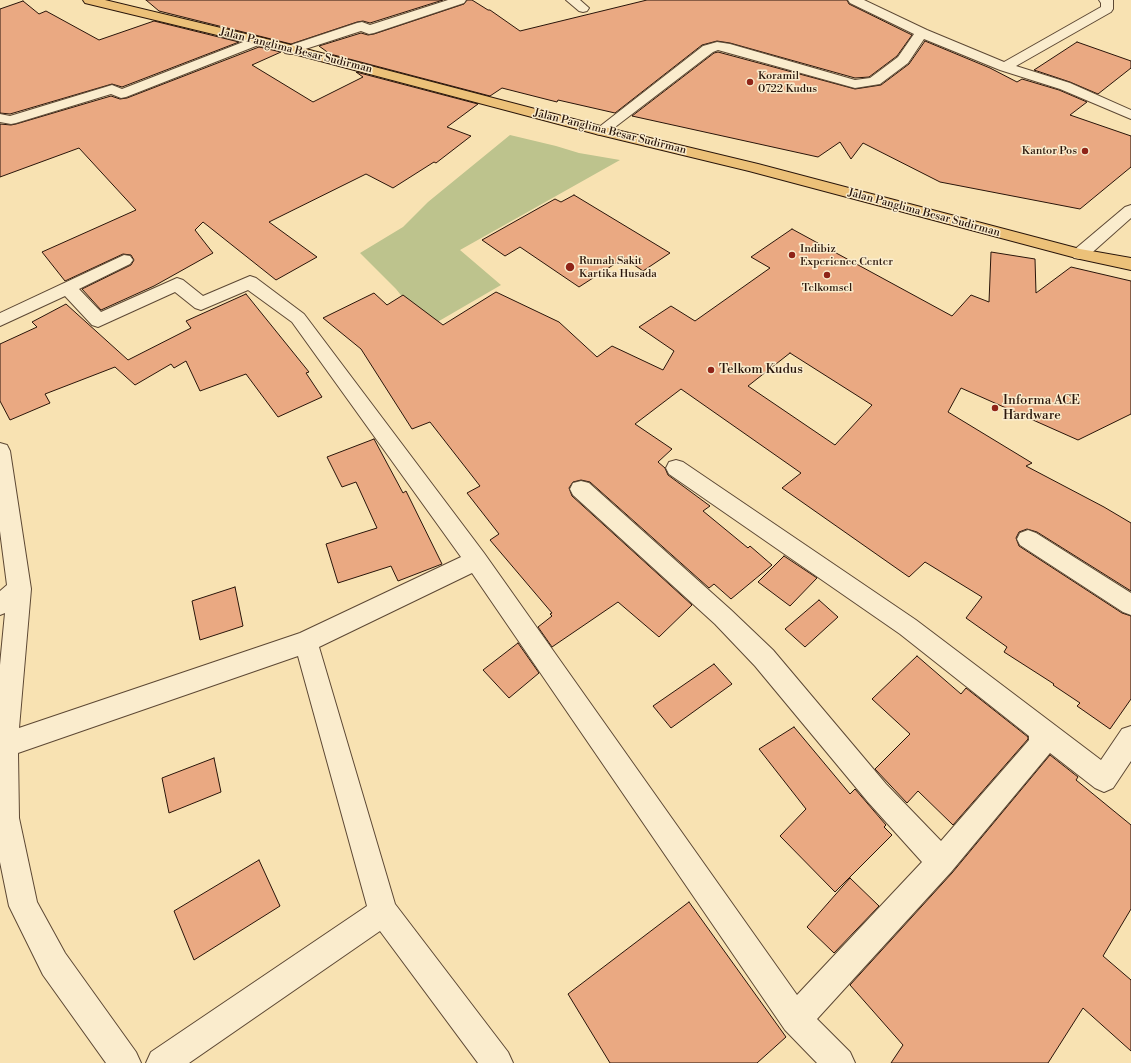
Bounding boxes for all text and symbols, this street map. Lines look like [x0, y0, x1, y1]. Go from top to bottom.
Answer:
street label: Jalan Panglima Besar Sudirman [218, 26, 374, 76]
place label: Koramil 0722 Kudus [758, 69, 817, 95]
marker: Koramil 0722 Kudus [745, 77, 755, 87]
street label: Jalan Panglima Besar Sudirman [532, 107, 688, 157]
place label: Kantor Pos [1022, 144, 1077, 158]
marker: Kantor Pos [1080, 146, 1090, 156]
street label: Jalan Panglima Besar Sudirman [847, 186, 1001, 240]
place label: Indibiz Experience Center [800, 242, 893, 268]
marker: Indibiz Experience Center [787, 250, 797, 260]
place label: Rumah Sakit Kartika Husada [579, 254, 657, 280]
marker: Rumah Sakit Kartika Husada [564, 261, 576, 273]
marker: Telkomsel [822, 270, 832, 280]
place label: Telkomsel [802, 281, 852, 295]
place label: Telkom Kudus [719, 362, 803, 378]
marker: Telkom Kudus [706, 365, 716, 375]
place label: Informa ACE Hardware [1003, 393, 1080, 424]
marker: Informa ACE Hardware [990, 403, 1000, 413]

